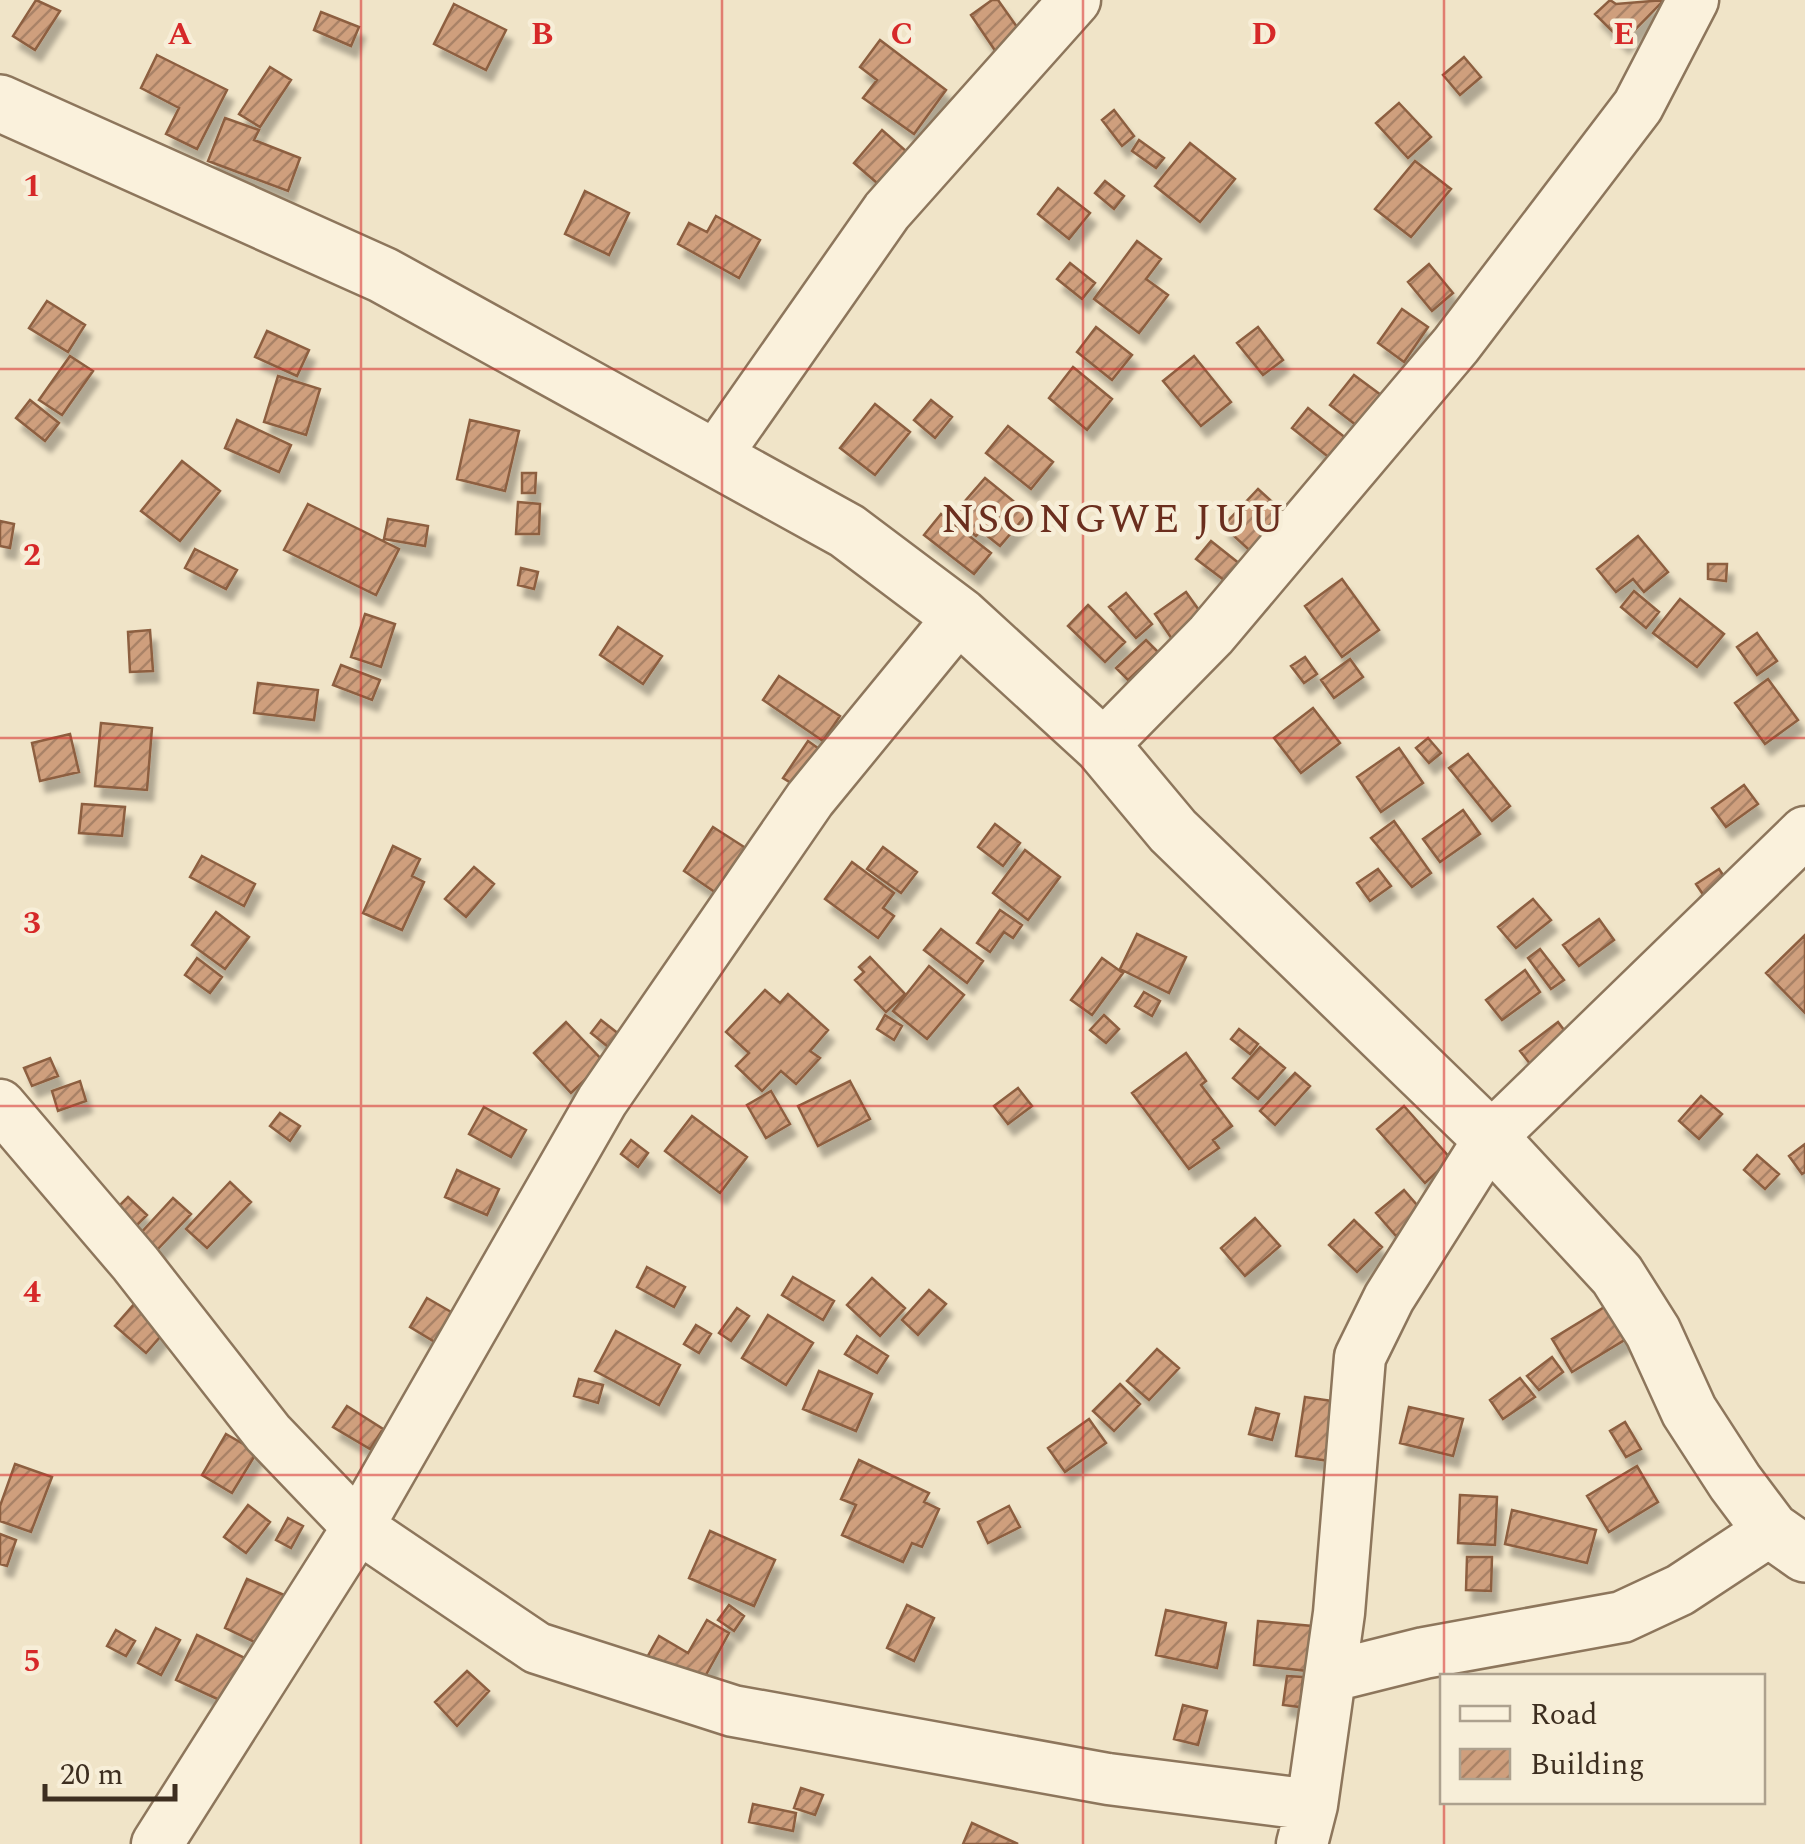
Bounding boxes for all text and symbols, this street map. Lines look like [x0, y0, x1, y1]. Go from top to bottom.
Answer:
text: A [168, 10, 193, 59]
text: B [531, 10, 553, 59]
text: C [891, 10, 913, 59]
text: D [1251, 10, 1277, 59]
text: E [1613, 10, 1635, 59]
text: 1 [23, 162, 41, 211]
district label: NSONGWE JUU [941, 488, 1287, 551]
text: 2 [23, 531, 41, 580]
text: 3 [23, 899, 41, 948]
text: 4 [23, 1268, 41, 1317]
text: 5 [23, 1637, 41, 1686]
legend [1440, 1674, 1765, 1804]
text: Road [1530, 1692, 1598, 1738]
scale bar [45, 1739, 175, 1801]
text: Building [1530, 1742, 1645, 1788]
text: 20 m [60, 1752, 123, 1798]

